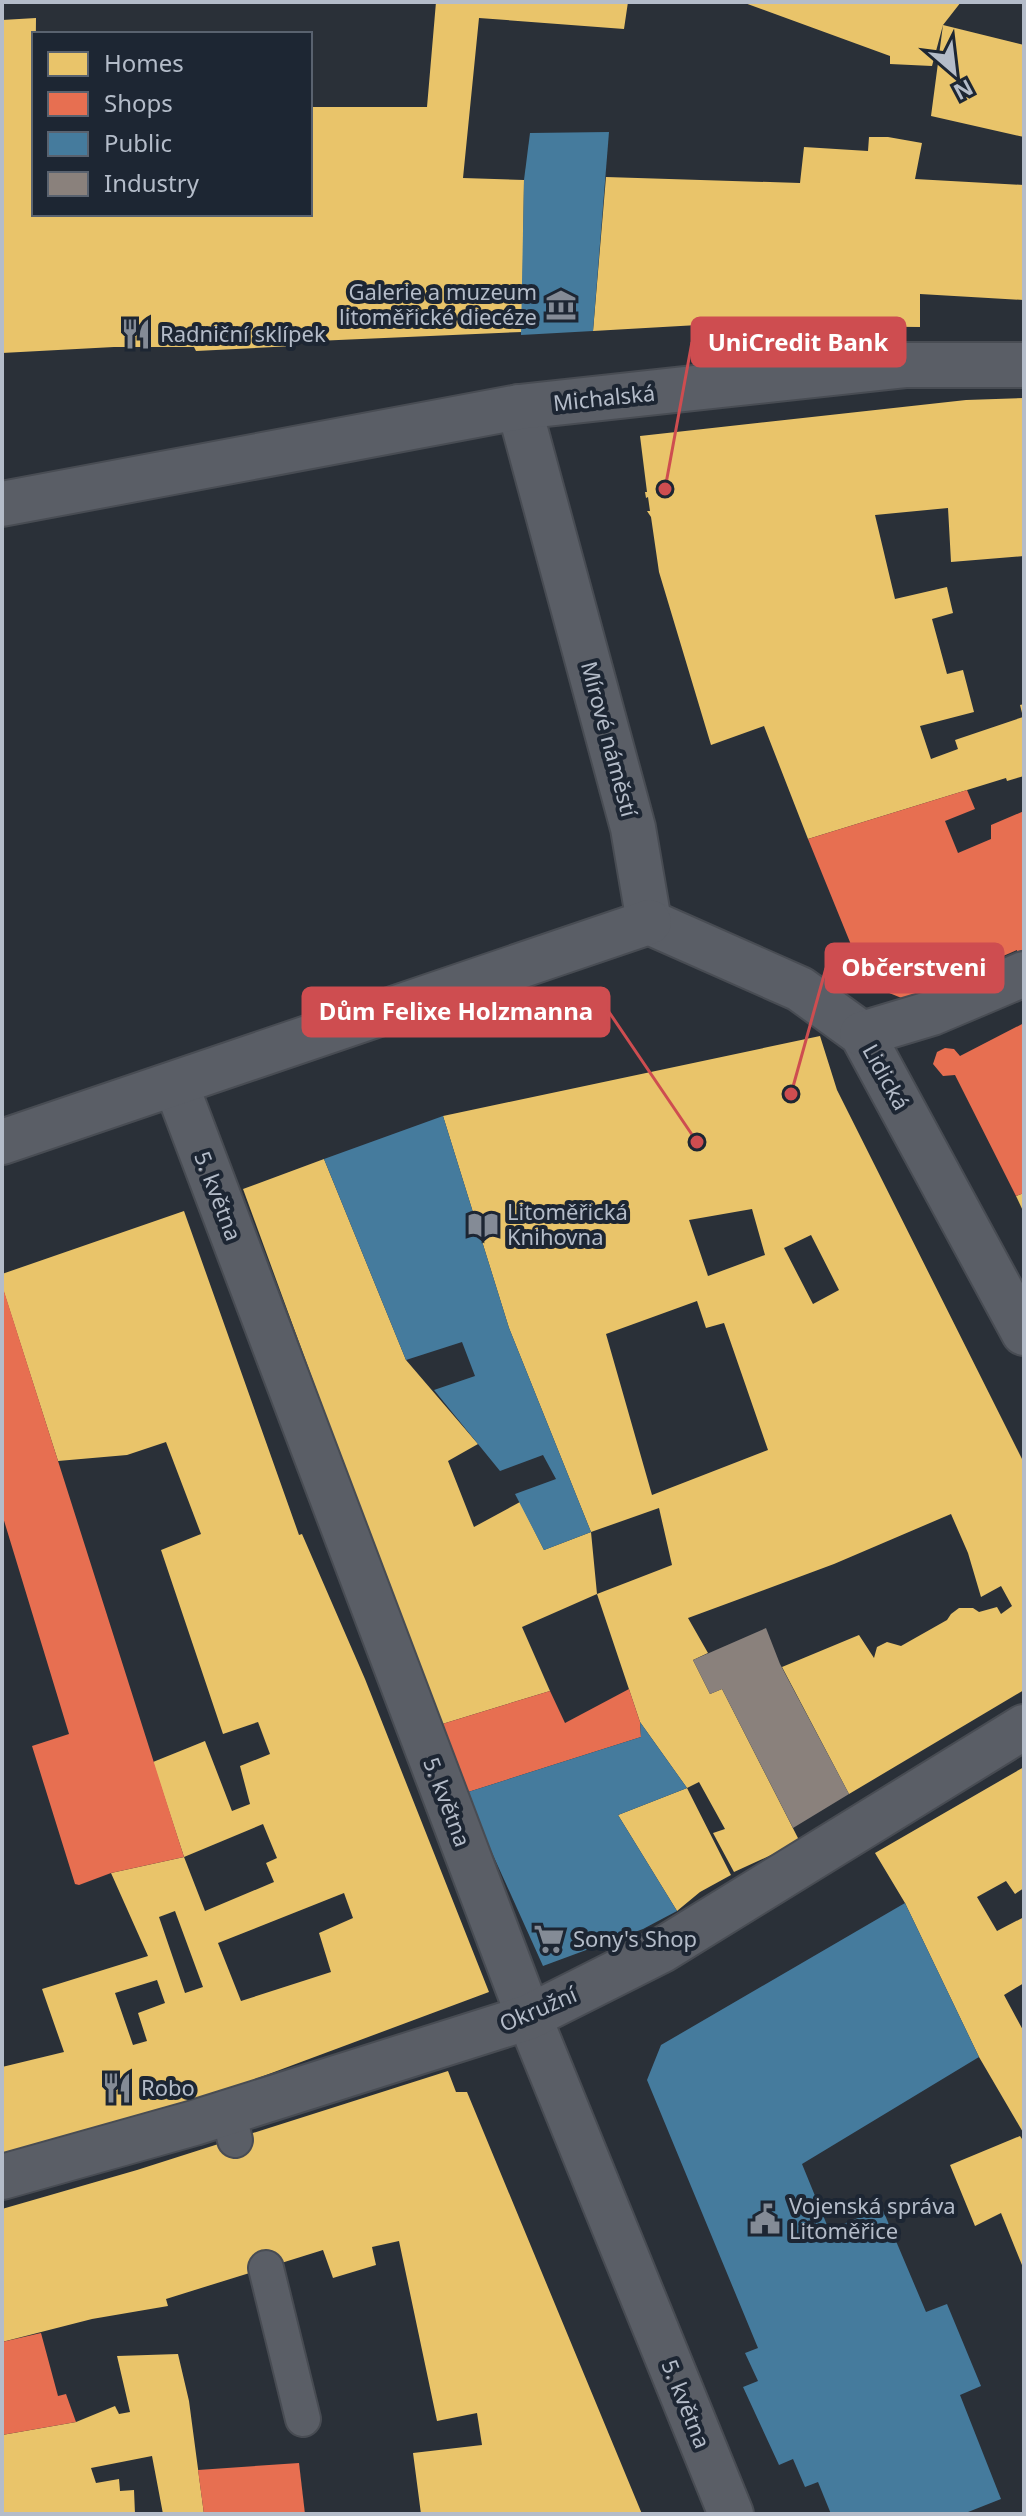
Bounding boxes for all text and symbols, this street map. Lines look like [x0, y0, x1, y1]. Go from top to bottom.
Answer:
legend [32, 32, 312, 216]
north arrow [914, 32, 994, 112]
text: Homes [104, 46, 184, 79]
text: N [949, 73, 979, 108]
text: Shops [104, 86, 173, 119]
text: Public [104, 126, 172, 159]
text: Industry [104, 166, 200, 199]
place label: Galerie a muzeum litoměřické diecéze [339, 276, 537, 331]
museum icon: Galerie a muzeum litoměřické diecéze [544, 288, 578, 322]
restaurant icon: Radniční sklípek [119, 317, 153, 351]
place label: Radniční sklípek [160, 318, 326, 348]
callout: UniCredit Bank [692, 318, 905, 366]
text: UniCredit Bank [708, 325, 888, 358]
street label: Michalská [551, 377, 656, 417]
street label: Mírové náměstí [575, 658, 645, 821]
callout: Občerstveni [826, 944, 1003, 992]
text: Občerstveni [842, 950, 986, 983]
callout: Dům Felixe Holzmanna [303, 988, 609, 1036]
text: Dům Felixe Holzmanna [319, 994, 593, 1027]
street label: Lidická [857, 1038, 917, 1115]
street label: 5. května [188, 1147, 250, 1245]
place label: Litoměřická Knihovna [507, 1196, 628, 1251]
library icon: Litoměřická Knihovna [466, 1208, 500, 1242]
street label: 5. května [417, 1753, 479, 1851]
supermarket icon: Sony's Shop [532, 1922, 566, 1956]
place label: Sony's Shop [573, 1923, 697, 1953]
street label: Okružní [494, 1978, 582, 2038]
restaurant icon: Robo [100, 2071, 134, 2105]
place label: Robo [141, 2072, 195, 2102]
place label: Vojenská správa Litoměřice [789, 2190, 956, 2245]
public building icon: Vojenská správa Litoměřice [748, 2202, 782, 2236]
street label: 5. května [656, 2355, 718, 2453]

